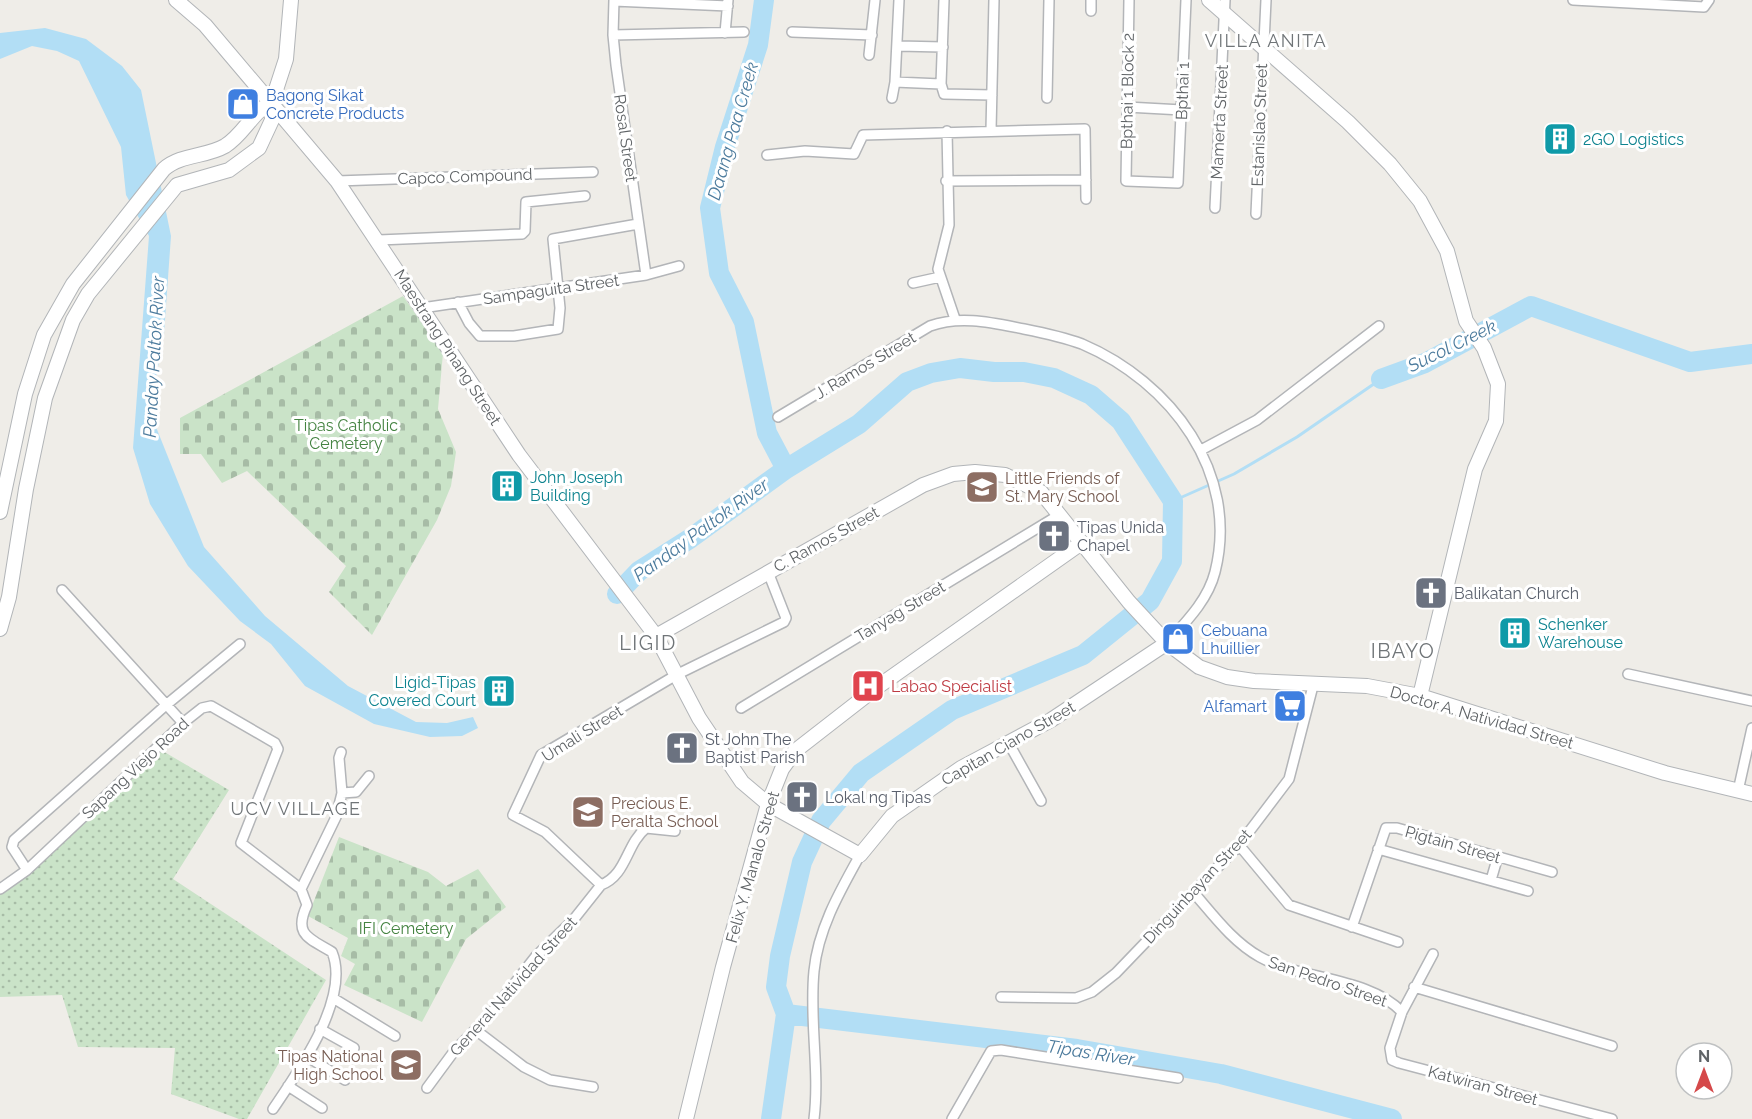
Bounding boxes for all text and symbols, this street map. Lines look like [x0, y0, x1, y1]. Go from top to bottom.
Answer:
district label: VILLA ANITA [1205, 30, 1327, 51]
street label: Bpthai 1 Block 2 [1117, 33, 1138, 149]
water label: Daang Paa Creek [703, 59, 762, 202]
street label: Bpthai 1 [1172, 61, 1193, 120]
street label: Estanislao Street [1248, 63, 1271, 187]
street label: Mamerta Street [1207, 64, 1232, 180]
shop icon: Bagong Sikat Concrete Products [225, 86, 261, 122]
place label: Bagong Sikat Concrete Products [266, 86, 404, 123]
street label: Rosal Street [610, 93, 641, 184]
building icon: 2GO Logistics [1542, 121, 1578, 157]
place label: 2GO Logistics [1583, 130, 1684, 149]
street label: Capco Compound [397, 165, 533, 188]
street label: Maestrang Pinang Street [390, 266, 505, 429]
street label: Sampaguita Street [482, 270, 621, 308]
water label: Panday Paltok River [139, 275, 168, 438]
water label: Sucol Creek [1403, 315, 1500, 376]
street label: J. Ramos Street [811, 328, 920, 403]
park label: Tipas Catholic Cemetery [294, 416, 398, 453]
building icon: John Joseph Building [489, 468, 525, 504]
place label: John Joseph Building [530, 468, 623, 505]
school or university icon: Little Friends of St. Mary School [964, 469, 1000, 505]
place label: Little Friends of St. Mary School [1005, 469, 1120, 506]
water label: Panday Paltok River [629, 473, 773, 586]
street label: C. Ramos Street [770, 502, 883, 576]
church icon: Tipas Unida Chapel [1036, 518, 1072, 554]
place label: Tipas Unida Chapel [1077, 518, 1164, 555]
church icon: Balikatan Church [1413, 575, 1449, 611]
street label: Tanyag Street [852, 577, 949, 646]
place label: Balikatan Church [1454, 584, 1579, 603]
building icon: Schenker Warehouse [1497, 615, 1533, 651]
place label: Schenker Warehouse [1538, 615, 1623, 652]
shop icon: Cebuana Lhuillier [1160, 621, 1196, 657]
place label: Cebuana Lhuillier [1201, 621, 1268, 658]
district label: LIGID [619, 631, 677, 655]
district label: IBAYO [1371, 639, 1435, 663]
hospital icon: Labao Specialist [850, 668, 886, 704]
place label: Ligid-Tipas Covered Court [368, 673, 477, 710]
building icon: Ligid-Tipas Covered Court [481, 673, 517, 709]
place label: Labao Specialist [891, 677, 1013, 696]
street label: Doctor A. Natividad Street [1388, 682, 1576, 753]
supermarket icon: Alfamart [1272, 688, 1308, 724]
street label: Capitan Ciano Street [938, 697, 1079, 789]
place label: Alfamart [1203, 697, 1268, 716]
street label: Umali Street [538, 701, 627, 766]
street label: Sapang Viejo Road [78, 714, 193, 823]
church icon: St John The Baptist Parish [664, 730, 700, 766]
place label: St John The Baptist Parish [705, 730, 805, 767]
church icon: Lokal ng Tipas [784, 779, 820, 815]
street label: Felix Y. Manalo Street [722, 788, 783, 945]
place label: Lokal ng Tipas [825, 788, 931, 807]
school or university icon: Precious E. Peralta School [570, 794, 606, 830]
place label: Precious E. Peralta School [611, 794, 719, 831]
district label: UCV VILLAGE [230, 798, 362, 819]
street label: Pigtain Street [1403, 822, 1504, 867]
street label: Dinguinbayan Street [1139, 825, 1256, 948]
street label: General Natividad Street [446, 912, 581, 1060]
park label: IFI Cemetery [359, 919, 454, 938]
street label: San Pedro Street [1266, 952, 1390, 1011]
water label: Tipas River [1046, 1035, 1137, 1070]
north arrow [1674, 1041, 1734, 1101]
place label: Tipas National High School [278, 1047, 384, 1084]
school or university icon: Tipas National High School [388, 1047, 424, 1083]
text: N [1698, 1047, 1710, 1066]
street label: Katwiran Street [1426, 1062, 1540, 1109]

